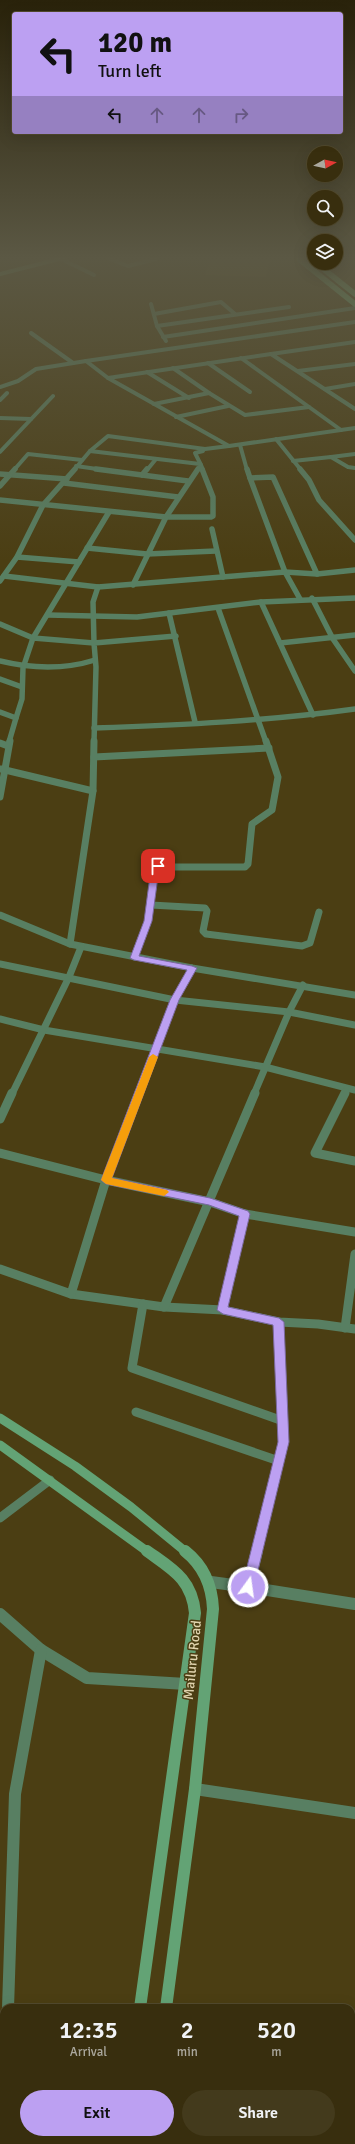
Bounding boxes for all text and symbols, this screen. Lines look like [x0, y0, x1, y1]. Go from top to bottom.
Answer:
text: 120 m [98, 26, 172, 60]
icon: left [32, 28, 84, 80]
text: Turn left [98, 60, 161, 82]
icon: left [104, 104, 126, 126]
icon: ahead [146, 104, 168, 126]
icon: ahead [188, 104, 210, 126]
icon: right [230, 104, 252, 126]
north arrow [307, 146, 343, 182]
map controls [307, 146, 343, 270]
button: search [307, 190, 343, 226]
button: layers [307, 234, 343, 270]
pin [141, 849, 175, 883]
icon: arrive [147, 855, 169, 877]
position arrow [227, 1566, 269, 1608]
street label: Mailuru Road [180, 1620, 205, 1701]
text: 12:35 [59, 2015, 118, 2045]
text: 2 [181, 2015, 194, 2045]
text: 520 [257, 2015, 296, 2045]
text: Arrival [70, 2044, 107, 2060]
text: min [177, 2044, 198, 2060]
text: m [271, 2044, 282, 2060]
button: Exit [20, 2090, 174, 2136]
button: Share [182, 2090, 335, 2136]

